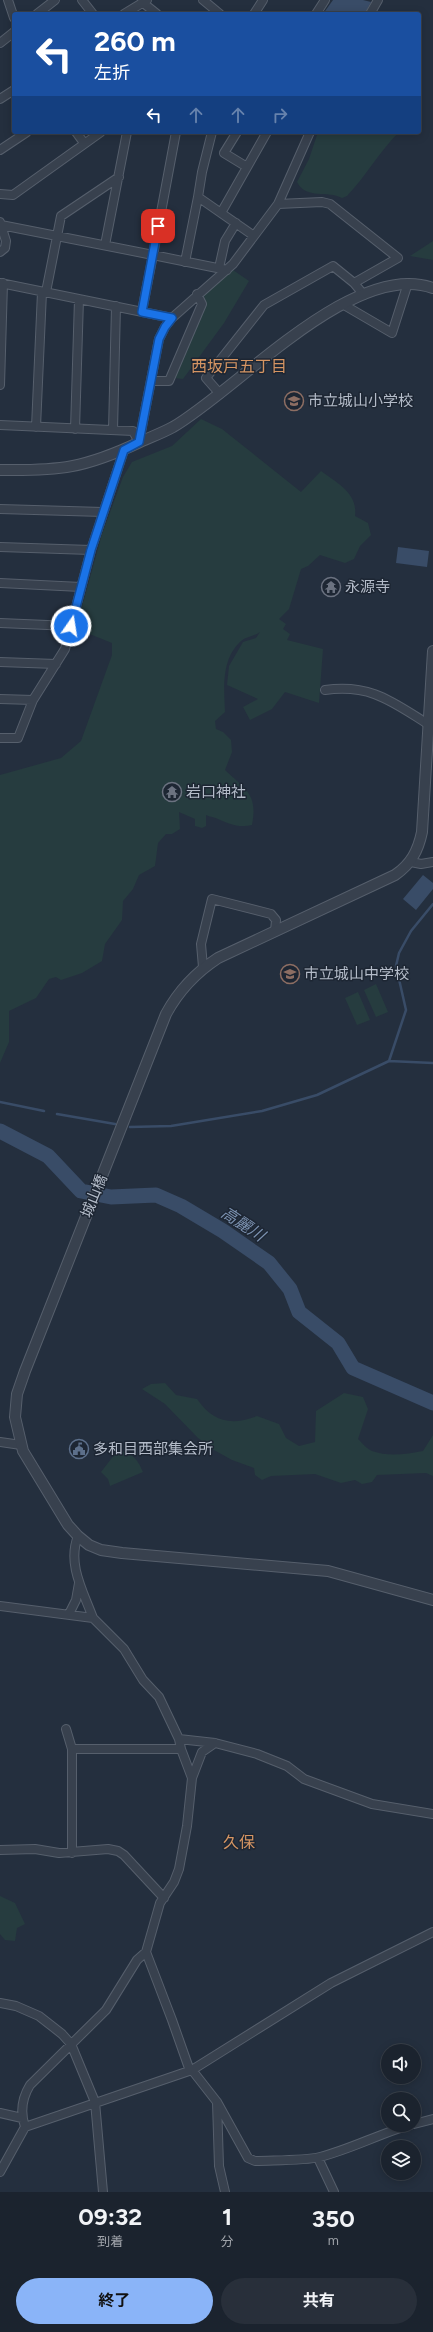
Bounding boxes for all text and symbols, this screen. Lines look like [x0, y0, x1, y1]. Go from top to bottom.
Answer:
text: 260 m [94, 24, 176, 58]
icon: left [28, 28, 80, 80]
text: 左折 [94, 62, 130, 84]
icon: left [143, 104, 165, 126]
icon: ahead [185, 104, 207, 126]
icon: ahead [227, 104, 249, 126]
icon: right [269, 104, 291, 126]
pin [141, 209, 175, 243]
icon: arrive [147, 215, 169, 237]
district label: 西坂戸五丁目 [191, 357, 287, 376]
school or university icon: 市立城山小学校 [283, 390, 305, 412]
place label: 市立城山小学校 [308, 392, 413, 410]
temple icon: 永源寺 [320, 576, 342, 598]
place label: 永源寺 [345, 578, 390, 596]
position arrow [50, 605, 92, 647]
temple icon: 岩口神社 [161, 781, 183, 803]
place label: 岩口神社 [186, 783, 246, 801]
school or university icon: 市立城山中学校 [279, 963, 301, 985]
place label: 市立城山中学校 [304, 965, 409, 983]
street label: 城山橋 [77, 1172, 111, 1220]
water label: 高麗川 [218, 1203, 270, 1246]
public building icon: 多和目西部集会所 [68, 1438, 90, 1460]
place label: 多和目西部集会所 [93, 1440, 213, 1458]
district label: 久保 [223, 1833, 255, 1852]
map controls [381, 2044, 421, 2180]
button: sound [381, 2044, 421, 2084]
button: search [381, 2092, 421, 2132]
button: layers [381, 2140, 421, 2180]
text: 09:32 [78, 2202, 142, 2231]
text: 1 [222, 2202, 232, 2231]
text: 350 [312, 2204, 355, 2233]
text: m [328, 2233, 339, 2248]
text: 到着 [97, 2234, 123, 2249]
text: 分 [221, 2234, 234, 2249]
button: 終了 [16, 2278, 213, 2324]
button: 共有 [221, 2278, 417, 2324]

